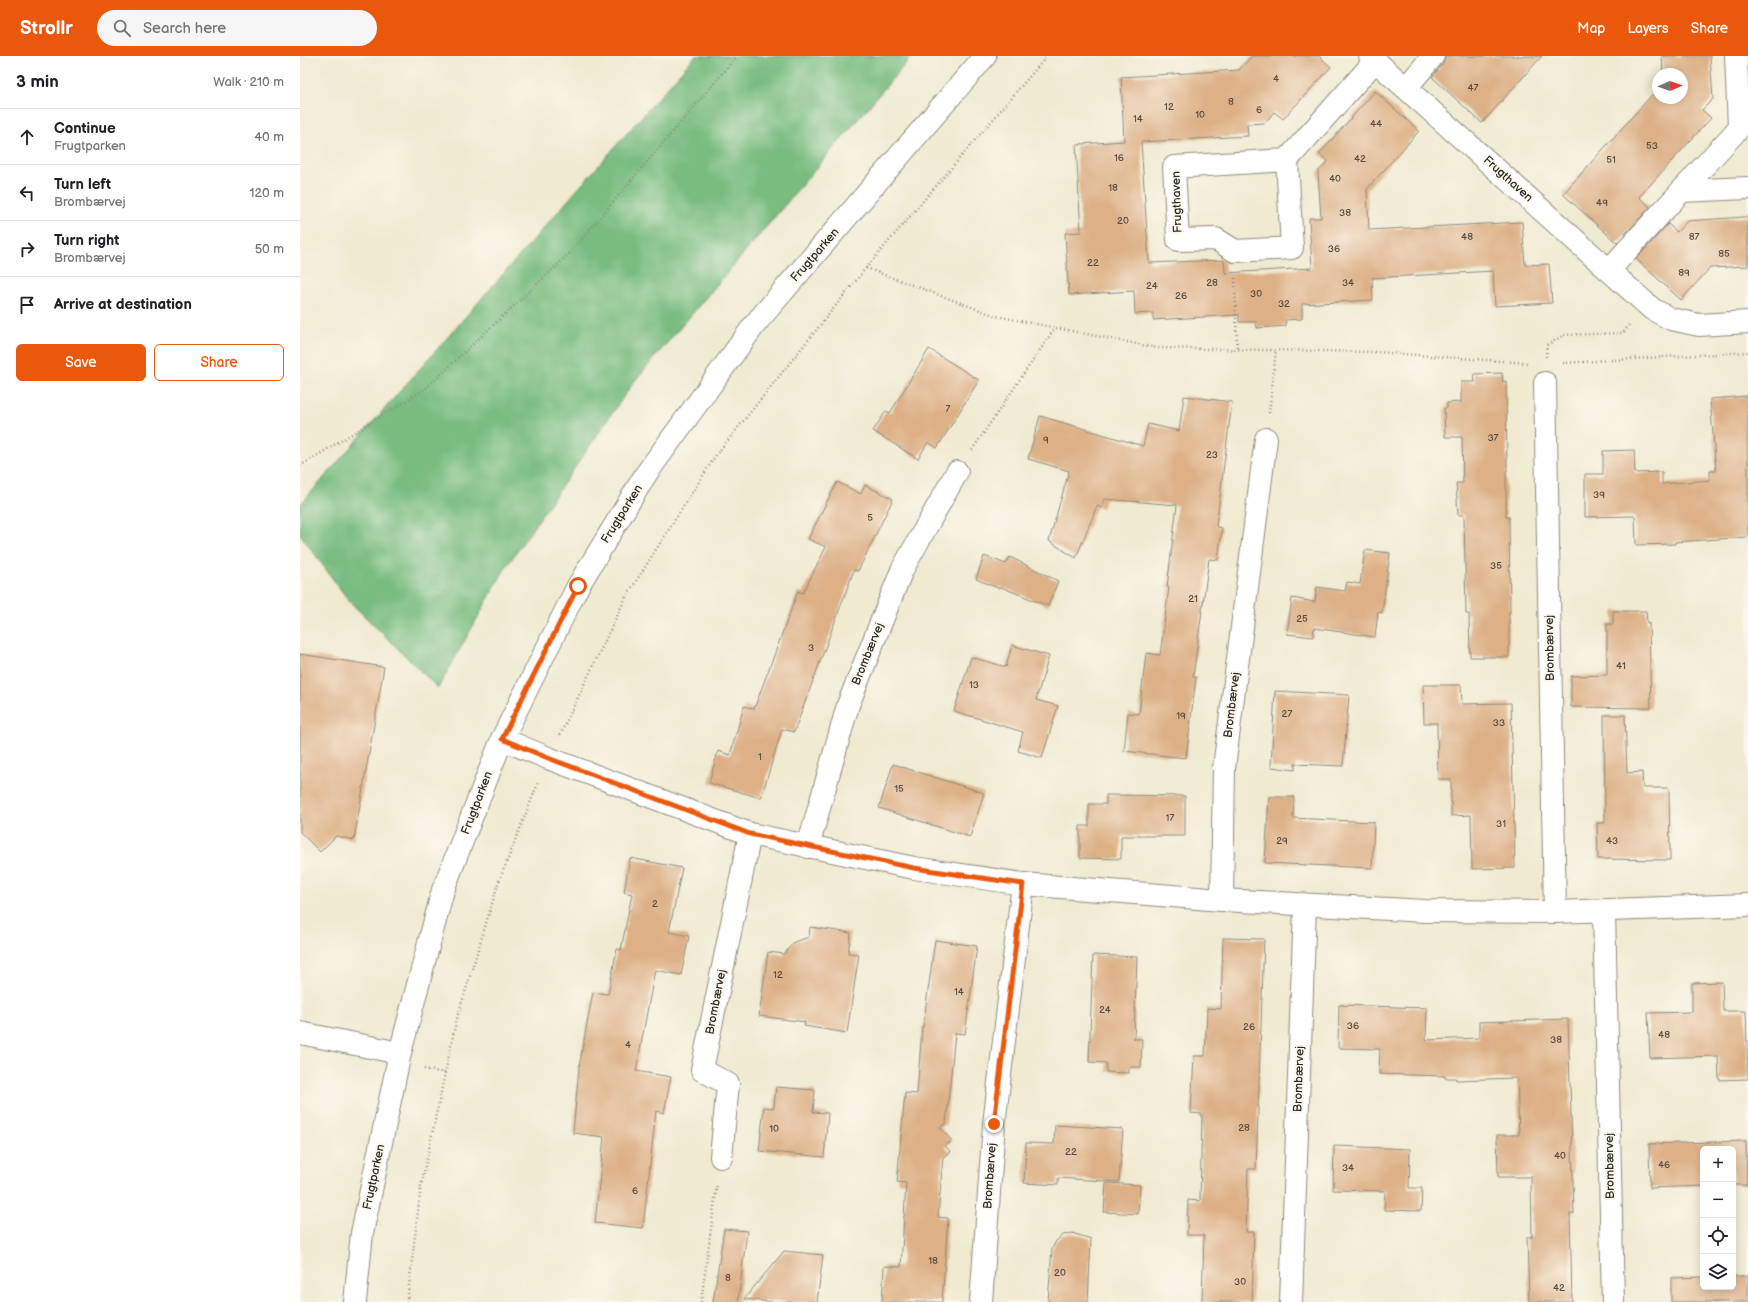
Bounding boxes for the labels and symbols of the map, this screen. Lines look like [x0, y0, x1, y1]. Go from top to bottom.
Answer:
north arrow [1652, 68, 1688, 104]
house number: 4 [1273, 73, 1279, 85]
house number: 47 [1467, 82, 1479, 94]
house number: 8 [1228, 96, 1234, 108]
house number: 12 [1164, 101, 1174, 113]
house number: 6 [1256, 104, 1262, 116]
house number: 10 [1195, 109, 1205, 121]
house number: 14 [1133, 113, 1143, 125]
house number: 44 [1370, 118, 1382, 130]
house number: 53 [1646, 140, 1658, 152]
house number: 16 [1114, 152, 1124, 164]
house number: 42 [1354, 153, 1366, 165]
street label: Frugthaven [1480, 153, 1536, 205]
house number: 51 [1606, 154, 1616, 166]
street label: Frugthaven [1168, 171, 1186, 233]
house number: 40 [1329, 173, 1341, 185]
house number: 18 [1108, 182, 1118, 194]
house number: 49 [1596, 197, 1608, 209]
house number: 38 [1339, 207, 1351, 219]
house number: 20 [1117, 215, 1129, 227]
street label: Frugtparken [788, 225, 843, 285]
house number: 48 [1461, 231, 1473, 243]
house number: 87 [1689, 231, 1699, 243]
house number: 36 [1328, 243, 1340, 255]
house number: 85 [1718, 248, 1730, 260]
house number: 22 [1087, 257, 1099, 269]
house number: 89 [1678, 267, 1690, 279]
house number: 28 [1206, 277, 1218, 289]
house number: 34 [1342, 277, 1354, 289]
house number: 24 [1146, 280, 1158, 292]
house number: 30 [1250, 288, 1262, 300]
house number: 26 [1175, 290, 1187, 302]
house number: 32 [1278, 298, 1290, 310]
house number: 7 [946, 403, 951, 415]
house number: 37 [1487, 432, 1499, 444]
house number: 9 [1043, 434, 1049, 446]
house number: 23 [1206, 449, 1218, 461]
street label: Frugtparken [598, 482, 646, 546]
house number: 39 [1593, 489, 1605, 501]
house number: 5 [867, 512, 873, 524]
house number: 35 [1490, 560, 1502, 572]
route start [569, 577, 587, 595]
house number: 21 [1188, 593, 1198, 605]
house number: 25 [1296, 613, 1308, 625]
street label: Brombærvej [1542, 615, 1558, 681]
street label: Brombærvej [849, 620, 887, 687]
house number: 3 [808, 642, 814, 654]
house number: 41 [1616, 660, 1626, 672]
street label: Brombærvej [1221, 671, 1243, 739]
house number: 13 [969, 679, 979, 691]
house number: 27 [1282, 708, 1292, 720]
house number: 19 [1176, 710, 1186, 722]
house number: 33 [1493, 717, 1505, 729]
house number: 1 [758, 751, 762, 763]
street label: Frugtparken [458, 769, 496, 837]
house number: 15 [894, 783, 904, 795]
house number: 17 [1166, 812, 1174, 824]
house number: 31 [1496, 818, 1506, 830]
house number: 29 [1276, 835, 1288, 847]
house number: 43 [1606, 835, 1618, 847]
house number: 2 [652, 898, 658, 910]
street label: Brombærvej [702, 968, 730, 1036]
house number: 12 [773, 969, 783, 981]
house number: 14 [954, 986, 964, 998]
house number: 24 [1099, 1004, 1111, 1016]
house number: 36 [1347, 1020, 1359, 1032]
house number: 26 [1243, 1021, 1255, 1033]
house number: 48 [1658, 1029, 1670, 1041]
house number: 38 [1550, 1034, 1562, 1046]
house number: 4 [625, 1039, 631, 1051]
street label: Brombærvej [1290, 1046, 1308, 1112]
route end [985, 1115, 1003, 1133]
house number: 28 [1238, 1122, 1250, 1134]
house number: 10 [769, 1123, 779, 1135]
street label: Brombærvej [1602, 1133, 1618, 1199]
street label: Brombærvej [980, 1142, 1000, 1209]
street label: Frugtparken [360, 1143, 388, 1211]
house number: 22 [1065, 1146, 1077, 1158]
house number: 40 [1554, 1150, 1566, 1162]
house number: 46 [1658, 1159, 1670, 1171]
house number: 34 [1342, 1162, 1354, 1174]
house number: 6 [632, 1185, 638, 1197]
house number: 18 [928, 1255, 938, 1267]
house number: 20 [1054, 1267, 1066, 1279]
house number: 8 [725, 1272, 731, 1284]
house number: 30 [1234, 1276, 1246, 1288]
house number: 42 [1553, 1282, 1565, 1294]

